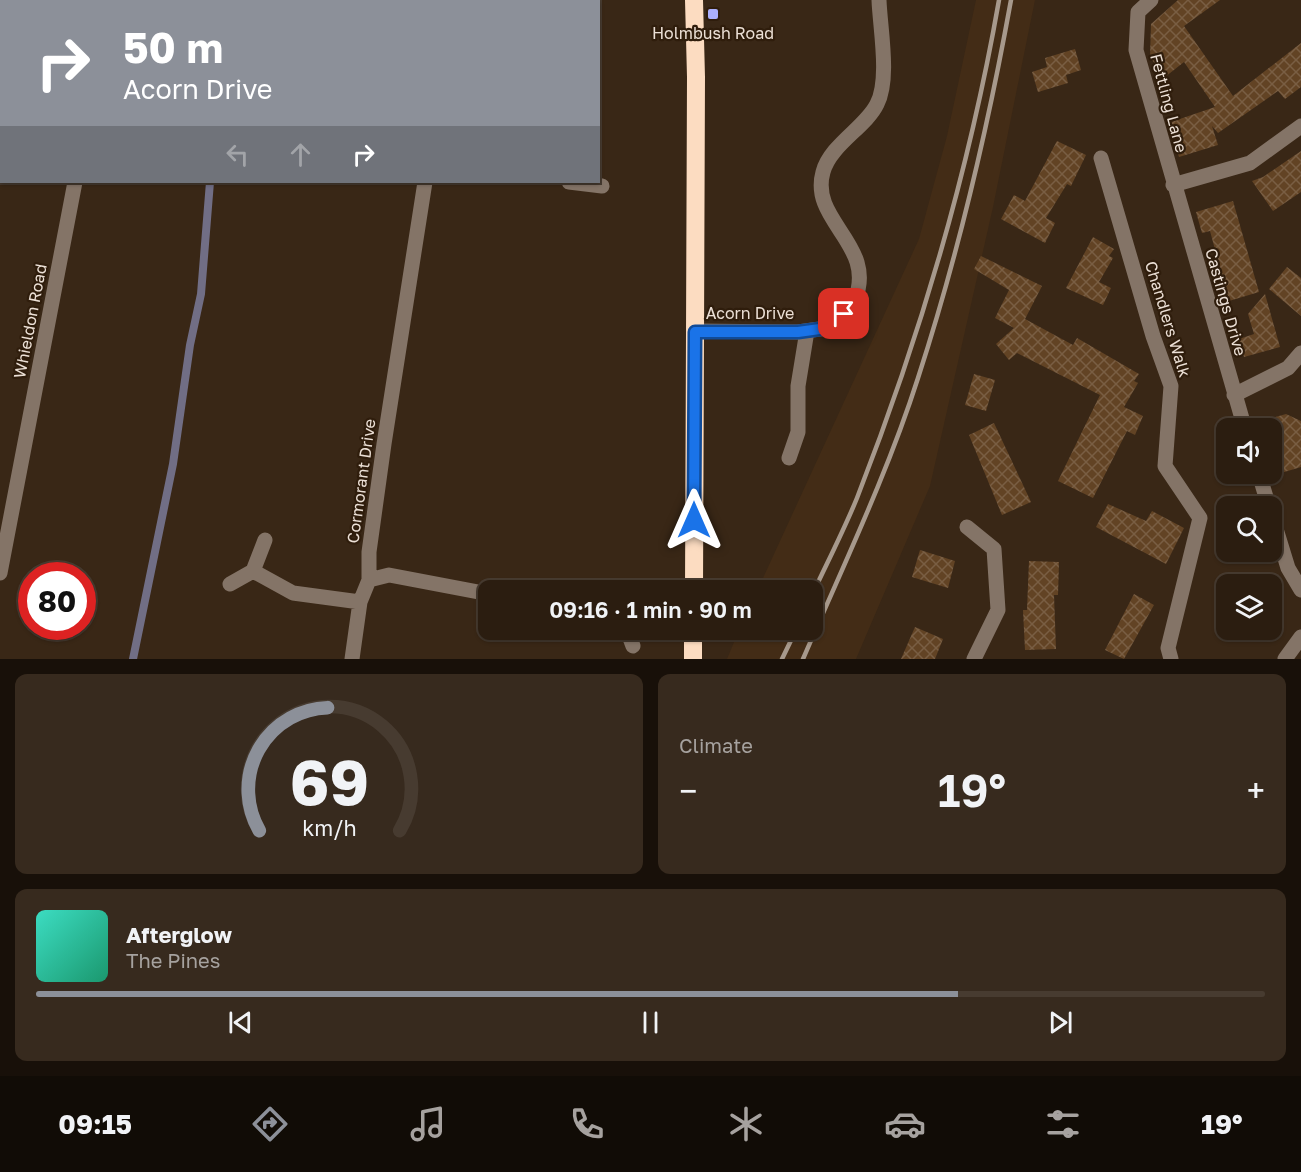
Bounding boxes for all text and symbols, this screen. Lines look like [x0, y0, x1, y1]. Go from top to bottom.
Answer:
marker: Holmbush Road [706, 7, 720, 21]
text: 50 m [123, 22, 223, 72]
place label: Holmbush Road [652, 23, 774, 43]
icon: right [24, 24, 102, 102]
street label: Fettling Lane [1146, 51, 1192, 155]
text: Acorn Drive [123, 73, 273, 105]
icon: left [221, 138, 254, 171]
icon: ahead [284, 138, 317, 171]
icon: right [347, 138, 380, 171]
street label: Castings Drive [1201, 246, 1251, 358]
street label: Chandlers Walk [1141, 259, 1195, 379]
street label: Whieldon Road [9, 262, 51, 380]
pin [818, 288, 869, 339]
icon: arrive [827, 297, 860, 330]
street label: Acorn Drive [706, 303, 794, 323]
street label: Cormorant Drive [342, 418, 380, 544]
map controls [1216, 418, 1282, 640]
button: sound [1216, 418, 1282, 484]
position arrow [662, 488, 726, 552]
button: search [1216, 496, 1282, 562]
speed limit sign: 80 [18, 562, 96, 640]
button: layers [1216, 574, 1282, 640]
text: 09:16 · 1 min · 90 m [549, 596, 752, 623]
text: Climate [679, 733, 753, 757]
text: 69 [289, 744, 369, 819]
text: 19° [938, 763, 1006, 817]
text: − [679, 771, 697, 810]
text: + [1247, 771, 1265, 810]
text: km/h [302, 815, 356, 841]
text: Afterglow [126, 921, 232, 948]
text: The Pines [126, 948, 220, 972]
icon: previous [224, 1006, 257, 1039]
icon: pause [634, 1006, 667, 1039]
icon: next [1044, 1006, 1077, 1039]
icon: directions [249, 1103, 291, 1145]
icon: music [407, 1103, 449, 1145]
icon: phone [566, 1103, 608, 1145]
icon: climate [725, 1103, 767, 1145]
icon: car [884, 1103, 926, 1145]
icon: filters [1042, 1103, 1084, 1145]
text: 09:15 [58, 1108, 132, 1140]
text: 19° [1201, 1108, 1243, 1140]

